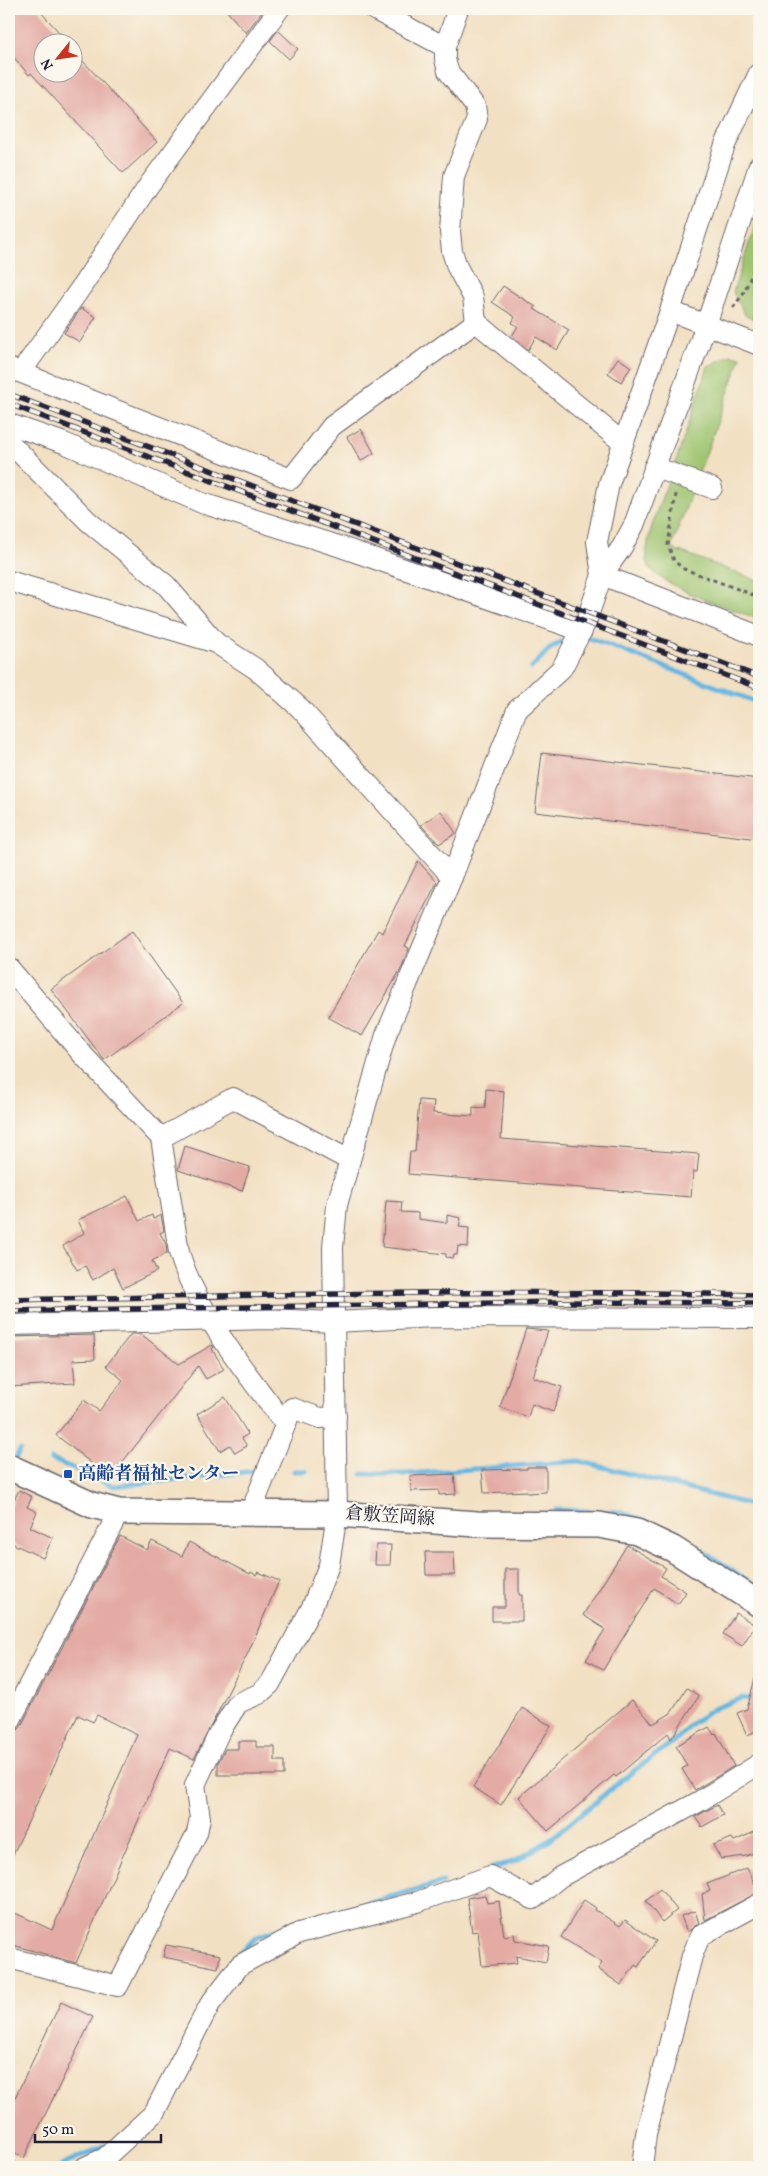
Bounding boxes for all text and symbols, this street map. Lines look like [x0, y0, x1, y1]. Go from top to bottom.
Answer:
north arrow [32, 32, 82, 82]
text: N [37, 55, 59, 73]
place label: 高齢者福祉センター [78, 1462, 239, 1487]
marker: 高齢者福祉センター [62, 1468, 74, 1480]
street label: 倉敷笠岡線 [344, 1501, 436, 1533]
scale bar [35, 2111, 161, 2143]
text: 50 m [42, 2120, 74, 2141]

